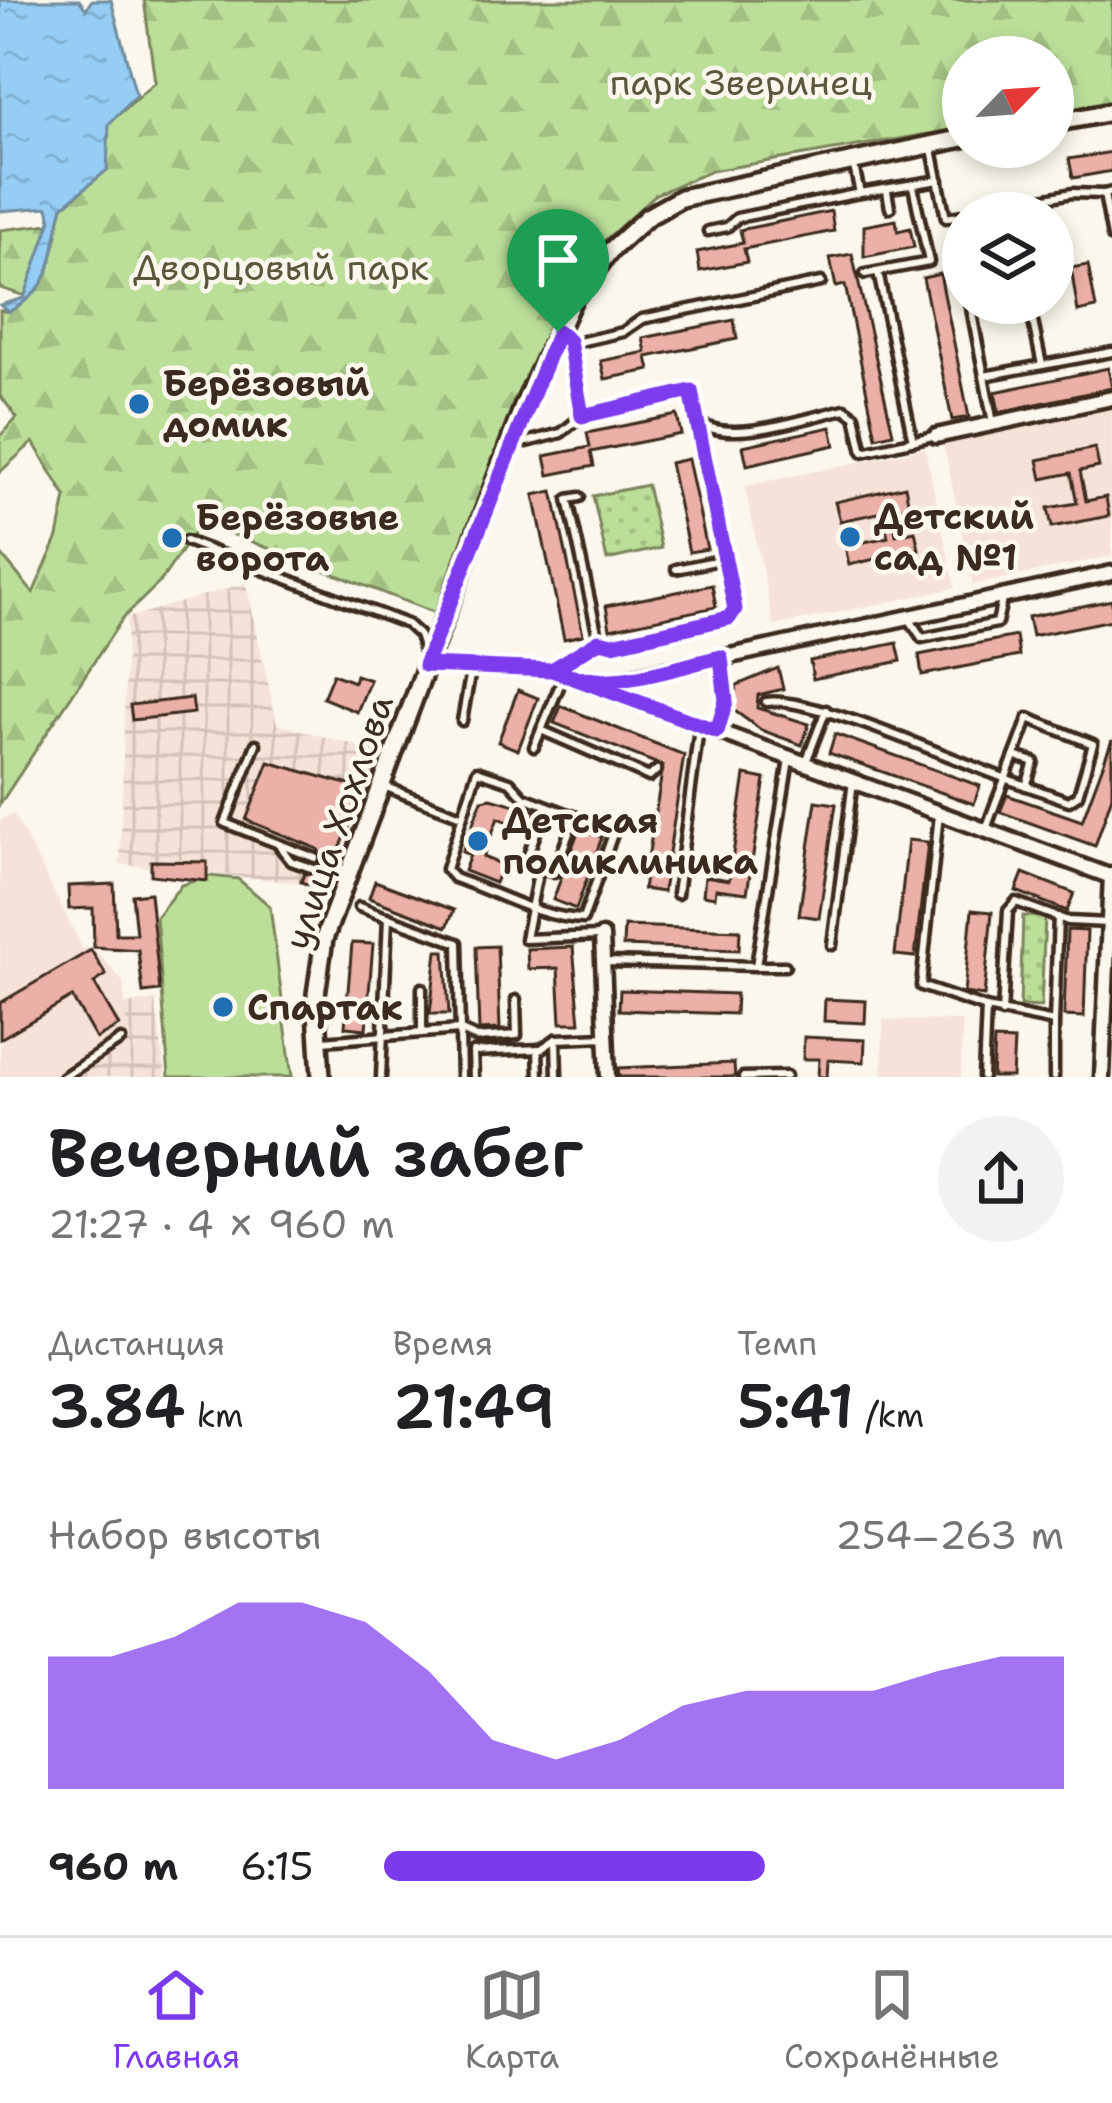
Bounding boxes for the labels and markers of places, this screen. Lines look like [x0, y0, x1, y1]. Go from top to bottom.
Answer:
pin [507, 209, 609, 332]
place label: Берёзовый домик [163, 359, 369, 449]
marker: Берёзовый домик [126, 391, 152, 417]
place label: Детский сад №1 [874, 492, 1034, 582]
place label: Берёзовые ворота [196, 493, 399, 583]
marker: Детский сад №1 [837, 524, 863, 550]
marker: Берёзовые ворота [159, 525, 185, 551]
place label: Детская поликлиника [502, 796, 759, 886]
marker: Детская поликлиника [465, 828, 491, 854]
place label: Спартак [247, 983, 403, 1032]
marker: Спартак [210, 994, 236, 1020]

